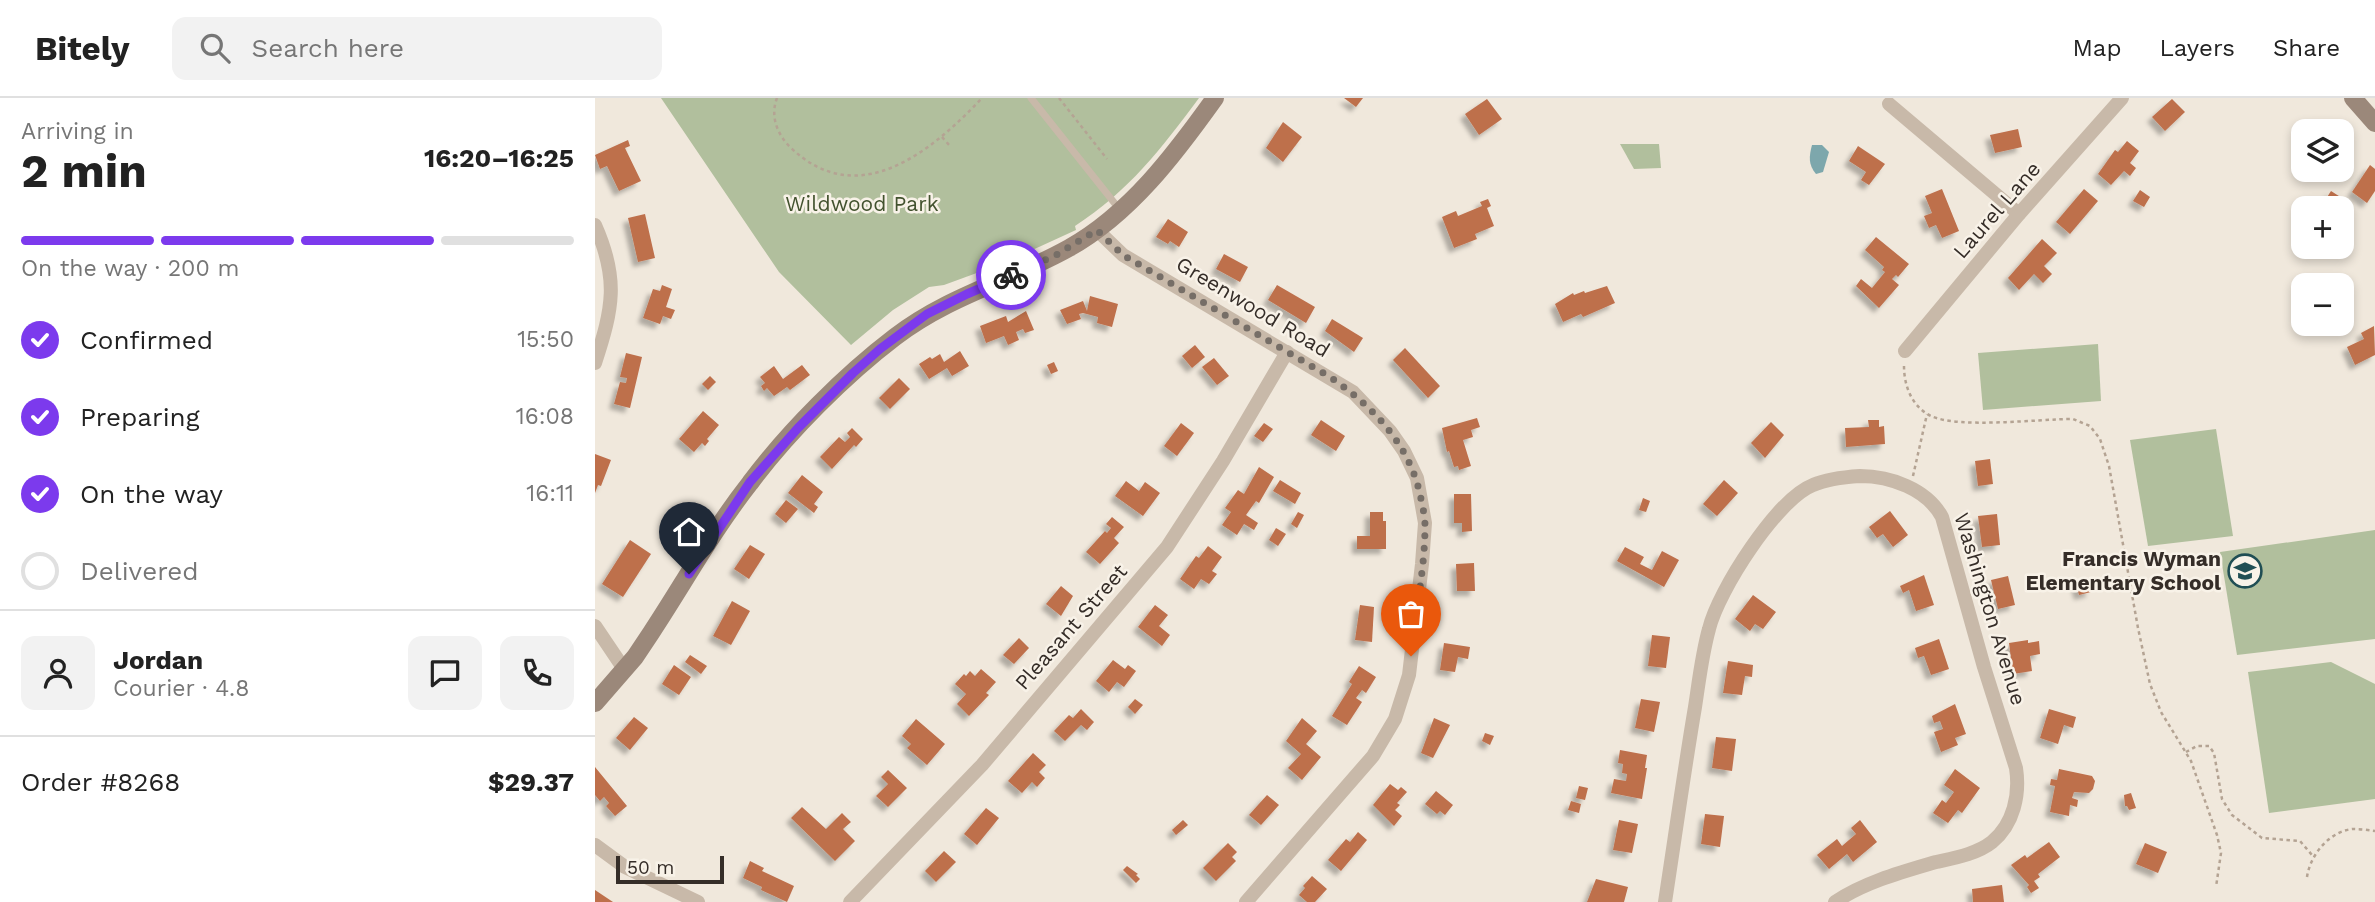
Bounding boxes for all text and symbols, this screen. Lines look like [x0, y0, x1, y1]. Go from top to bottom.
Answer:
search box [172, 17, 662, 80]
text: Bitely [35, 29, 130, 68]
icon: search [196, 29, 234, 67]
text: Search here [252, 33, 404, 63]
text: Map [2073, 34, 2121, 62]
text: Layers [2159, 34, 2235, 62]
text: Share [2273, 34, 2340, 62]
text: Arriving in [21, 118, 134, 145]
map controls [2291, 119, 2354, 336]
button: layers [2291, 119, 2354, 182]
text: 16:20–16:25 [424, 143, 574, 173]
text: 2 min [21, 144, 147, 198]
street label: Laurel Lane [1948, 156, 2045, 263]
park label: Wildwood Park [785, 191, 939, 216]
button: + [2291, 196, 2354, 259]
courier [976, 240, 1046, 310]
street label: Greenwood Road [1172, 251, 1334, 362]
text: On the way · 200 m [21, 255, 239, 282]
icon: bike [992, 256, 1030, 294]
button: − [2291, 273, 2354, 336]
icon: check [21, 321, 59, 359]
text: Confirmed [80, 325, 213, 355]
text: 15:50 [517, 326, 574, 353]
icon: check [21, 398, 59, 436]
text: Preparing [80, 402, 200, 432]
text: 16:08 [516, 403, 574, 430]
icon: check [21, 475, 59, 513]
text: On the way [80, 479, 223, 509]
text: 16:11 [526, 480, 574, 507]
pin [659, 502, 719, 574]
street label: Washington Avenue [1949, 510, 2032, 708]
icon: home [670, 513, 708, 551]
place label: Francis Wyman Elementary School [2025, 546, 2221, 595]
school or university icon: Francis Wyman Elementary School [2226, 552, 2264, 590]
text: Delivered [80, 556, 199, 586]
street label: Pleasant Street [1009, 559, 1132, 695]
pin [1381, 584, 1441, 656]
icon: bag [1392, 595, 1430, 633]
button: person [21, 636, 95, 710]
button: chat [408, 636, 482, 710]
button: phone [500, 636, 574, 710]
text: Jordan [113, 645, 203, 675]
text: Courier · 4.8 [113, 675, 249, 702]
text: Order #8268 [21, 767, 180, 797]
text: $29.37 [488, 767, 574, 797]
scale bar [616, 853, 725, 885]
text: 50 m [627, 856, 674, 879]

